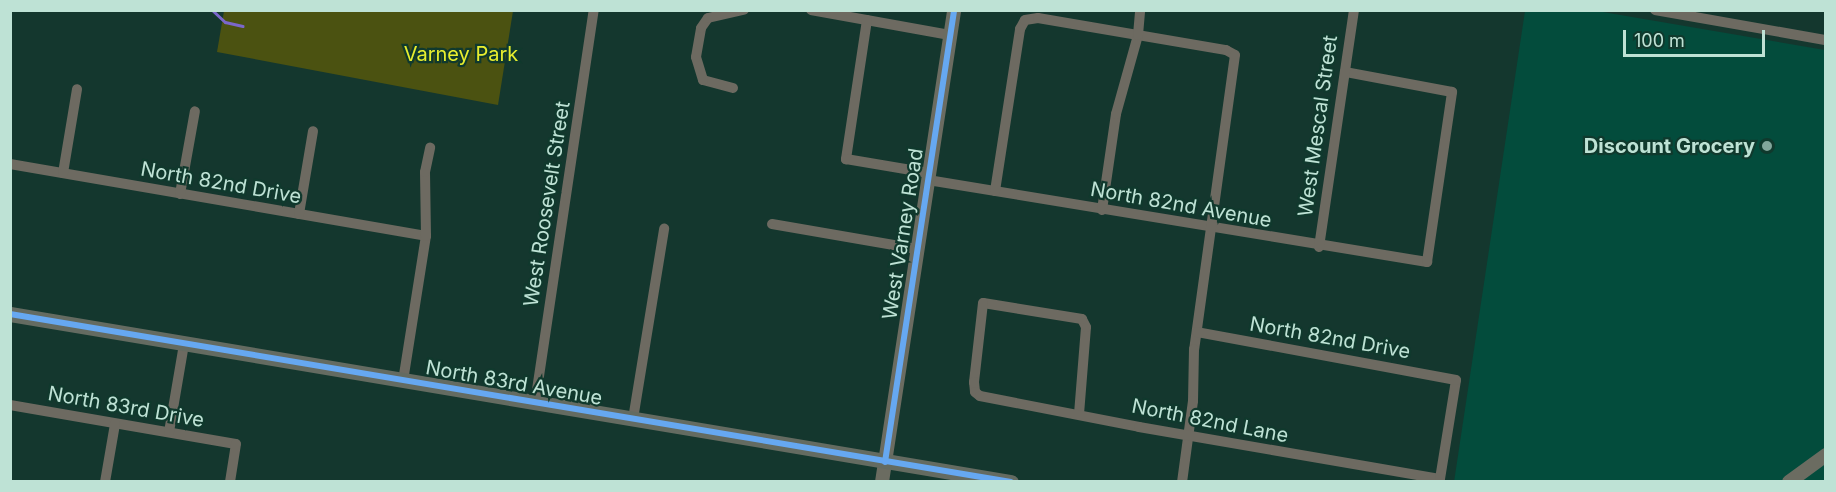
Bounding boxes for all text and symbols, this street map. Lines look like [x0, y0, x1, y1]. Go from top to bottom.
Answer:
scale bar [1626, 18, 1768, 56]
text: 100 m [1634, 30, 1685, 51]
street label: West Mescal Street [1293, 34, 1343, 218]
park label: Varney Park [404, 42, 518, 66]
street label: West Roosevelt Street [519, 100, 575, 308]
place label: Discount Grocery [1584, 134, 1755, 158]
marker: Discount Grocery [1760, 139, 1774, 153]
street label: West Varney Road [878, 147, 928, 321]
street label: North 82nd Drive [139, 157, 303, 209]
street label: North 82nd Avenue [1089, 177, 1273, 233]
street label: North 82nd Drive [1248, 312, 1412, 364]
street label: North 83rd Avenue [424, 356, 604, 410]
street label: North 83rd Drive [46, 381, 206, 433]
street label: North 82nd Lane [1130, 394, 1290, 448]

